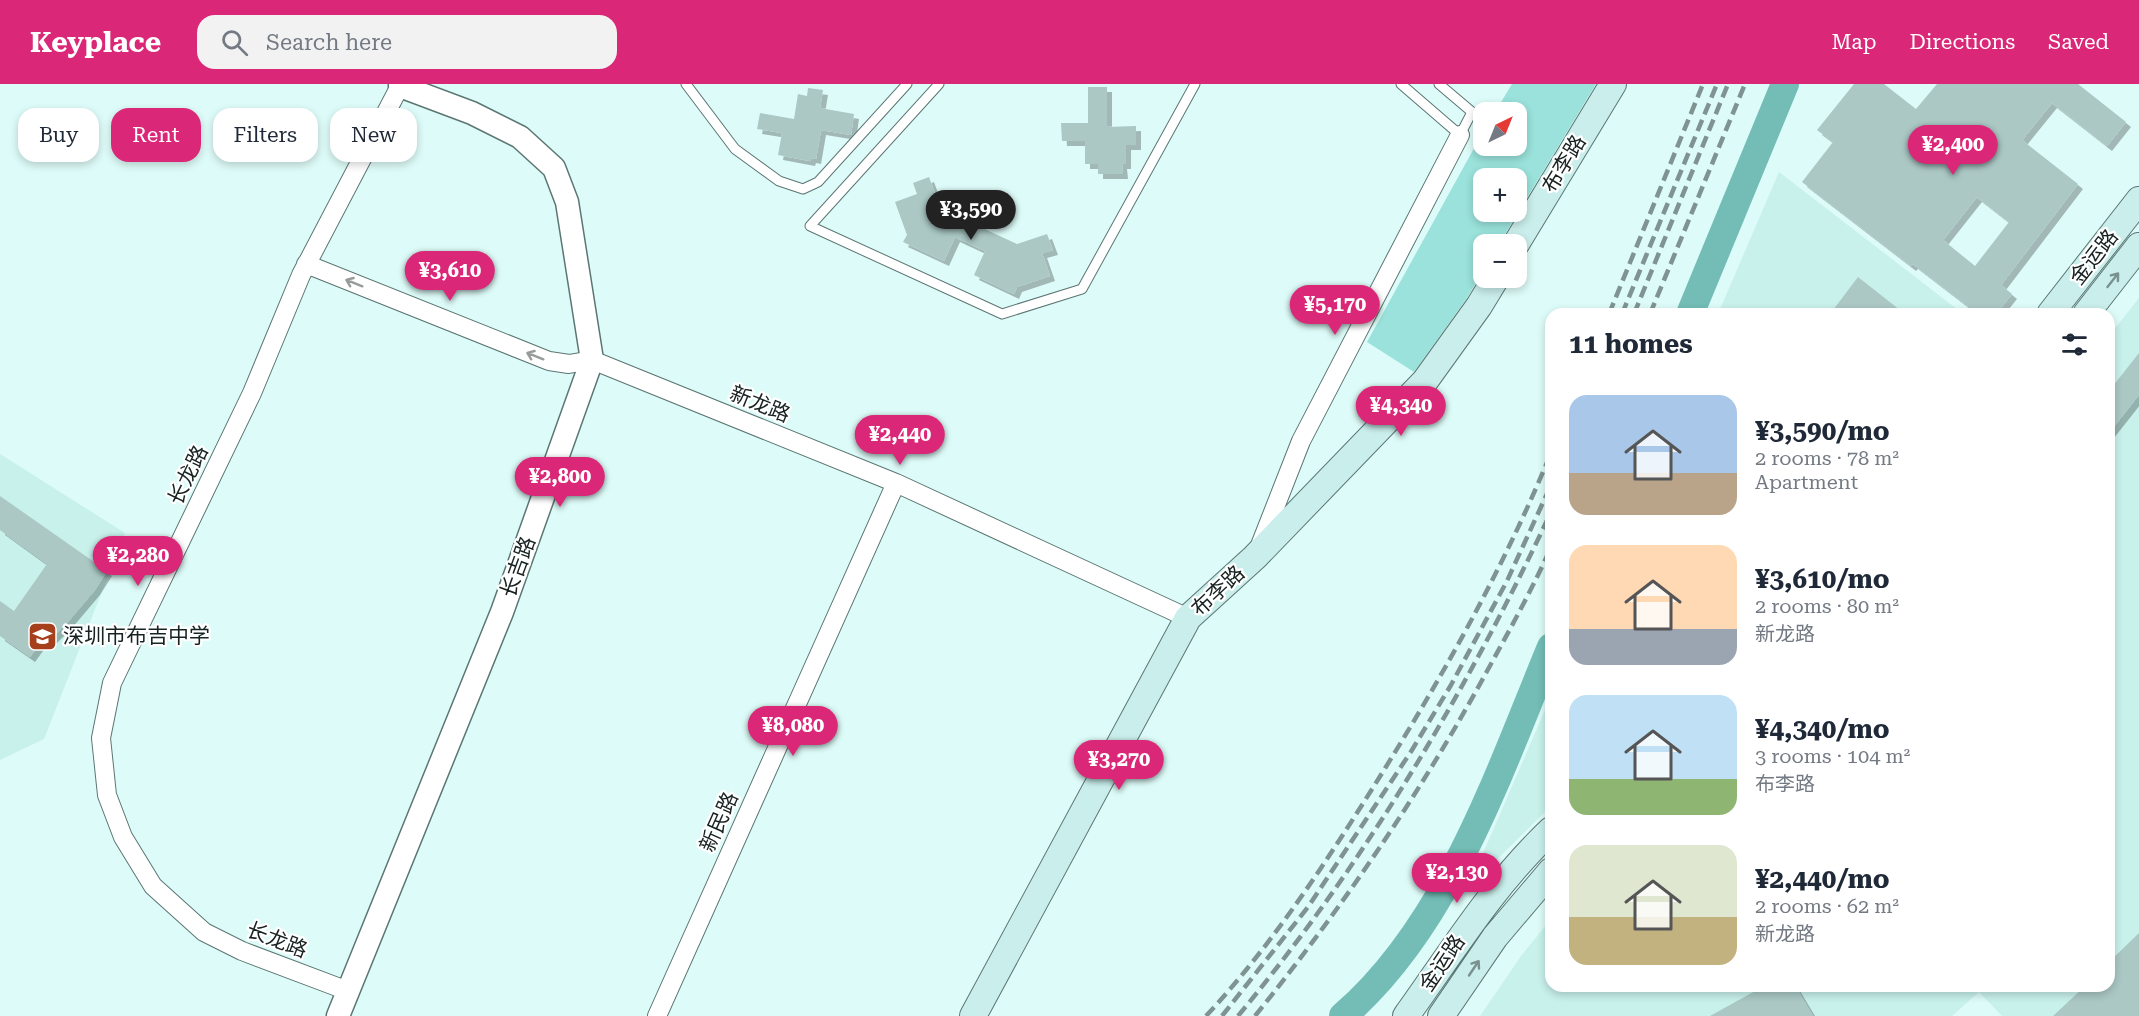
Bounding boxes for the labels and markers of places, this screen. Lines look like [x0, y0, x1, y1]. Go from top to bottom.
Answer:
pin: ¥2,400 [1904, 125, 2002, 176]
pin: ¥3,590 [922, 190, 1020, 241]
pin: ¥3,610 [401, 251, 499, 302]
pin: ¥5,170 [1286, 285, 1384, 336]
pin: ¥4,340 [1352, 386, 1450, 437]
pin: ¥2,440 [851, 415, 949, 466]
pin: ¥2,800 [511, 457, 609, 508]
pin: ¥2,280 [89, 536, 187, 587]
school or university icon: 深圳市布吉中学 [26, 620, 58, 652]
place label: 深圳市布吉中学 [63, 624, 210, 648]
pin: ¥8,080 [744, 706, 842, 757]
pin: ¥3,270 [1070, 740, 1168, 791]
pin: ¥2,130 [1408, 853, 1506, 904]

